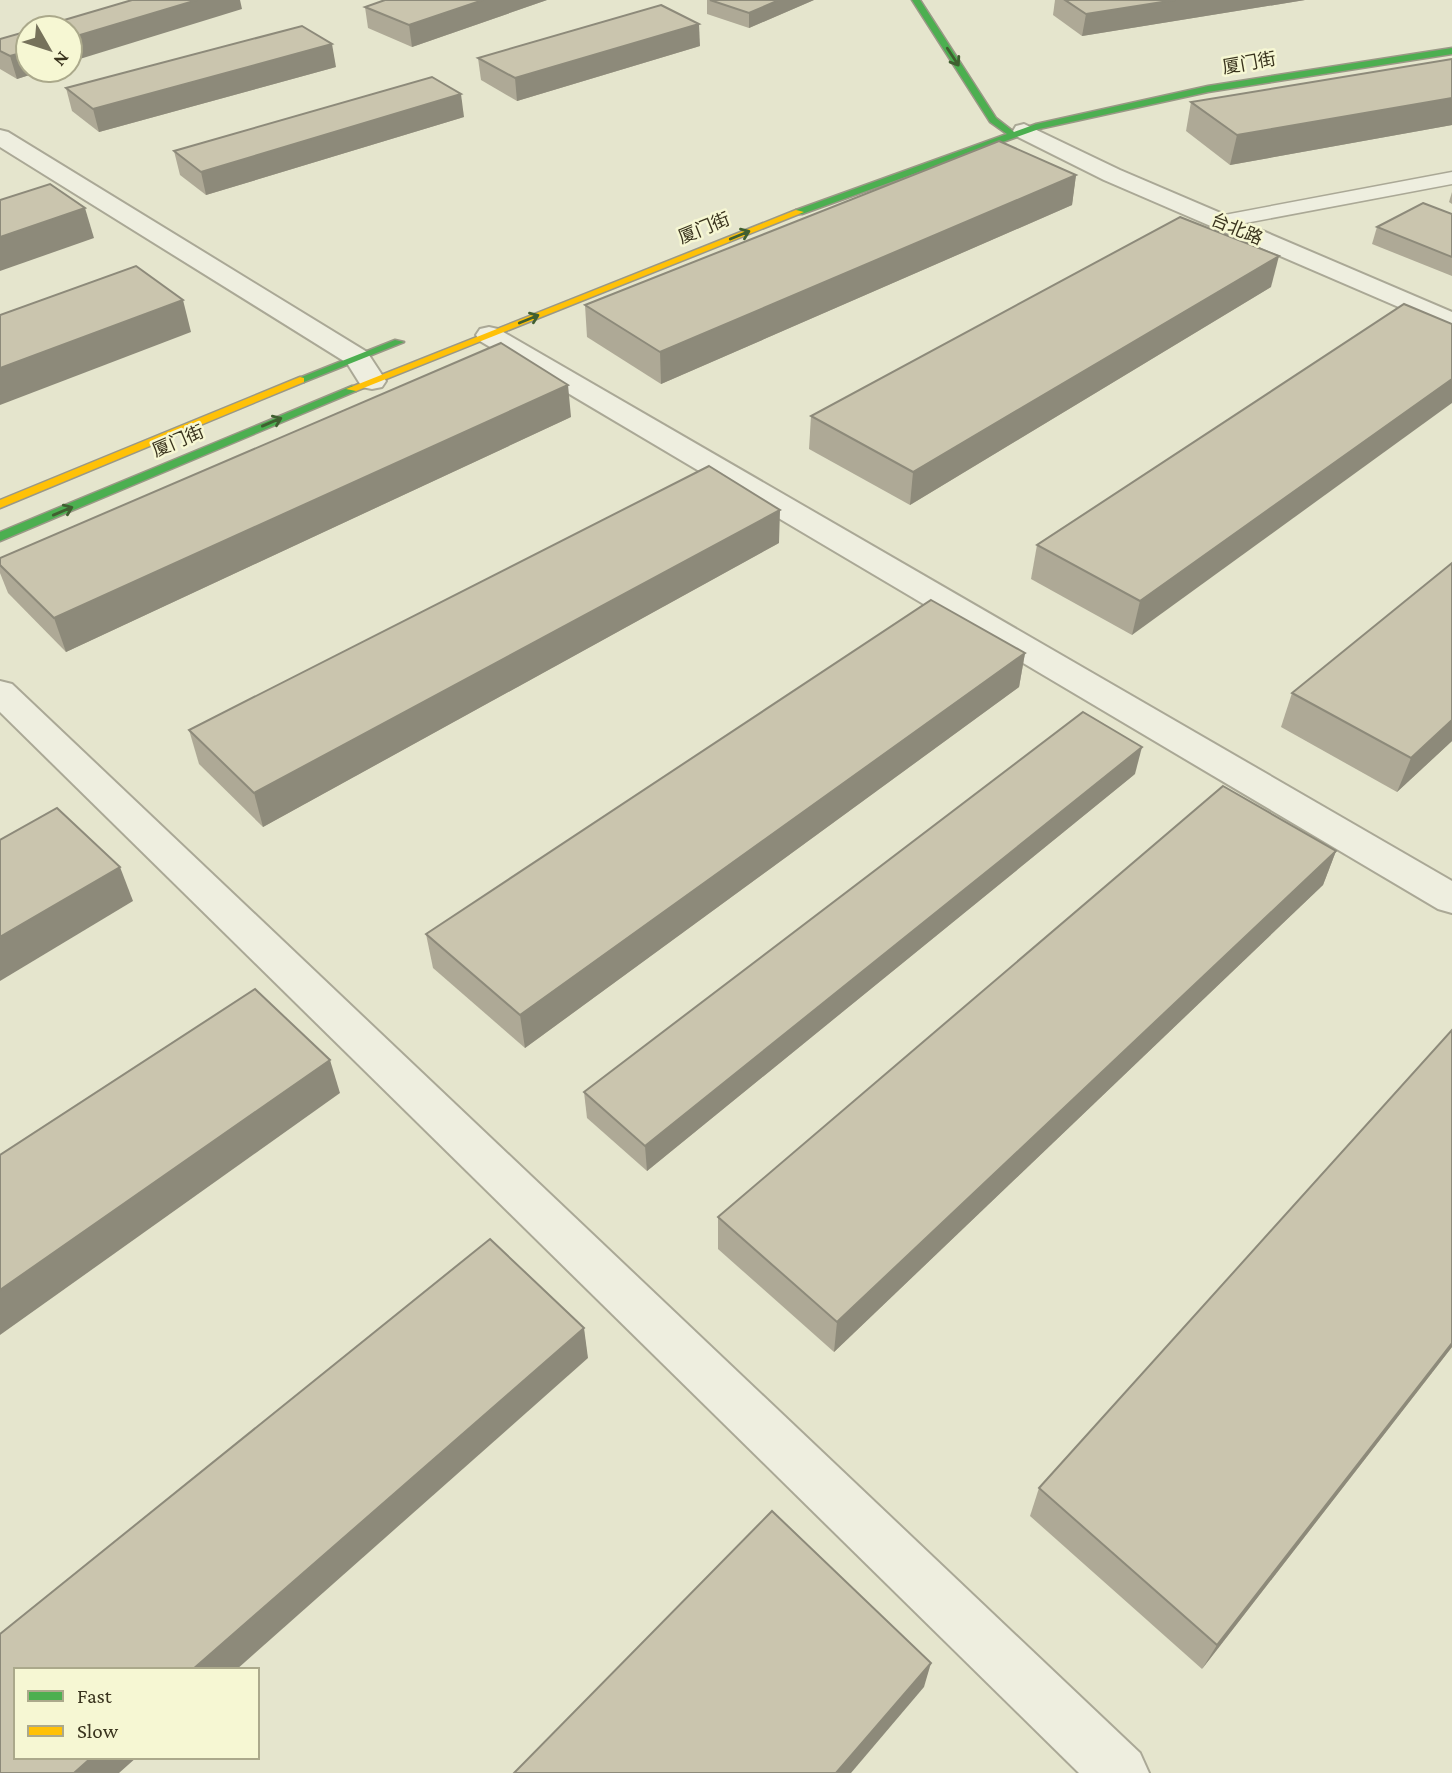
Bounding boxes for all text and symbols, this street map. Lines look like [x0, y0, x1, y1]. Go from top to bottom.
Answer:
north arrow [14, 14, 84, 84]
one-way arrow [947, 47, 961, 67]
text: N [50, 48, 74, 71]
street label: 厦门街 [1221, 48, 1277, 78]
street label: 厦门街 [675, 209, 733, 247]
street label: 台北路 [1208, 209, 1266, 249]
one-way arrow [729, 227, 751, 240]
one-way arrow [517, 311, 539, 324]
one-way arrow [261, 414, 282, 427]
street label: 厦门街 [149, 421, 207, 461]
one-way arrow [52, 504, 73, 517]
legend [14, 1668, 259, 1759]
text: Fast [77, 1684, 113, 1708]
text: Slow [77, 1719, 119, 1743]

